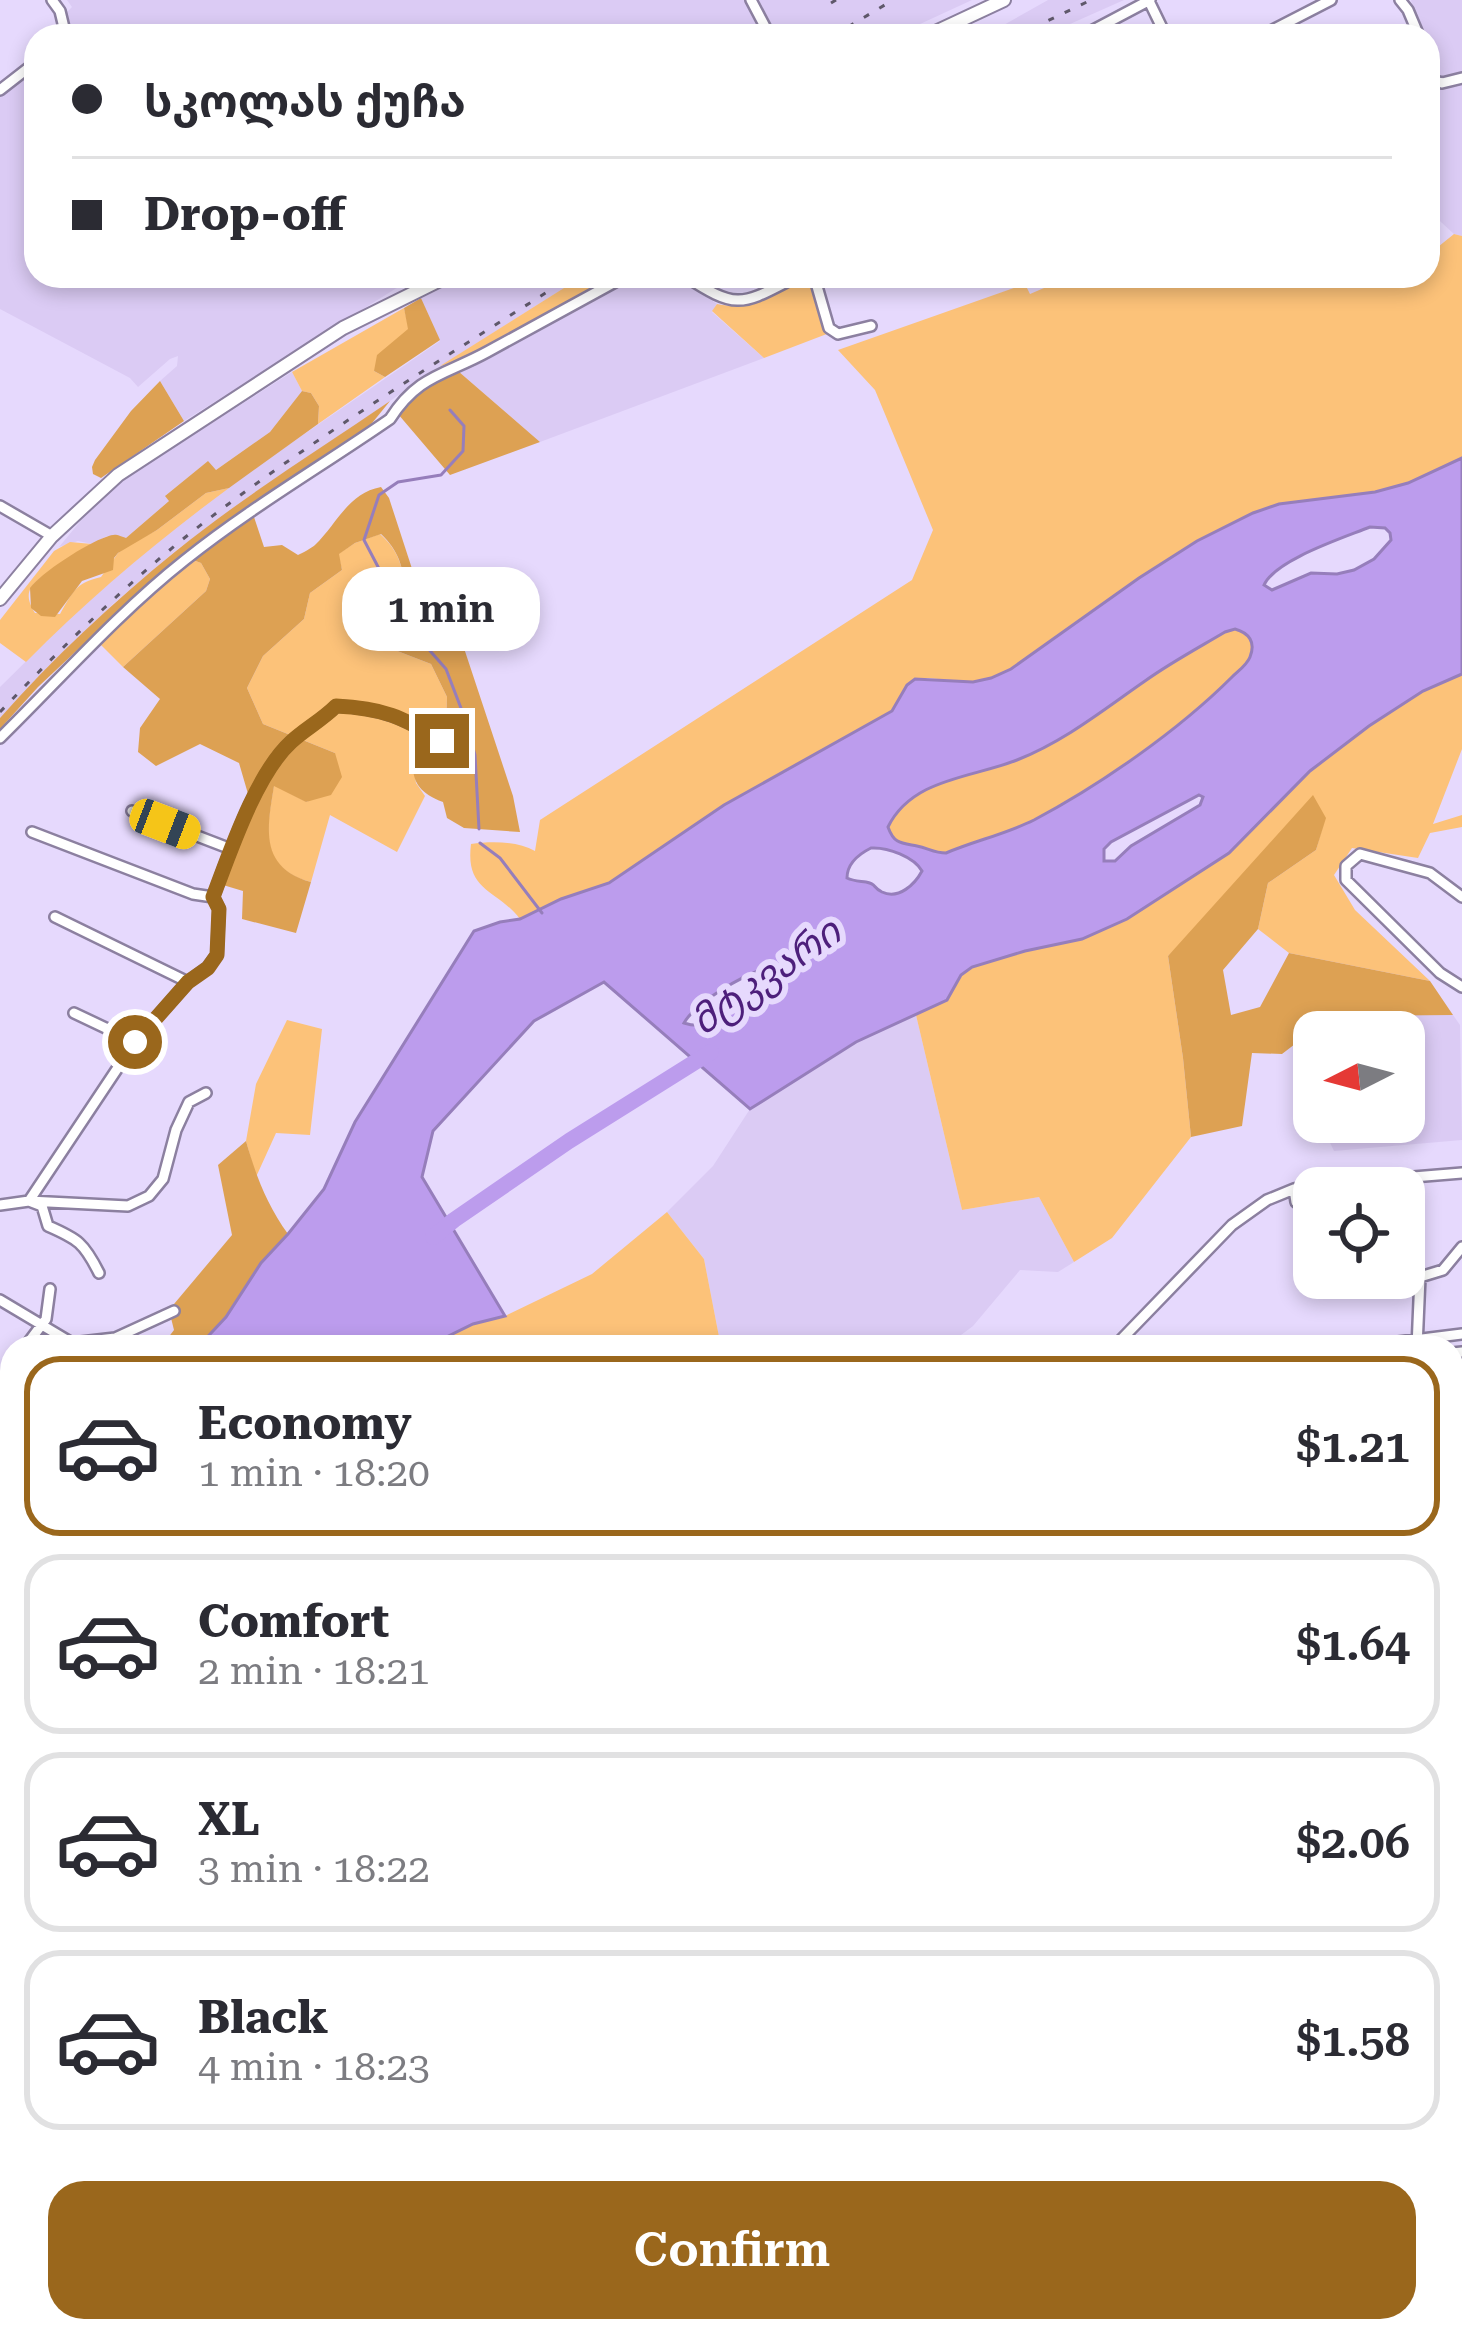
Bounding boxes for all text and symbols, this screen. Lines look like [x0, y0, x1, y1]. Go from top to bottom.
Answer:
text: სკოლას ქუჩა [144, 75, 466, 128]
text: Drop-off [144, 188, 345, 241]
callout: 1 min [343, 567, 541, 651]
text: 1 min [387, 586, 495, 632]
route end [415, 714, 469, 768]
car [125, 794, 205, 854]
water label: მტკვარი [682, 908, 851, 1045]
north arrow [1293, 1011, 1425, 1143]
map controls [1293, 1011, 1425, 1299]
route start [108, 1015, 162, 1069]
button: locate [1293, 1167, 1425, 1299]
icon: car [54, 1392, 162, 1500]
text: Economy [198, 1397, 412, 1450]
text: $1.21 [1296, 1420, 1410, 1473]
text: 1 min · 18:20 [198, 1450, 430, 1496]
icon: car [54, 1590, 162, 1698]
text: Comfort [198, 1595, 389, 1648]
text: $1.64 [1296, 1618, 1410, 1671]
text: 2 min · 18:21 [198, 1648, 430, 1694]
icon: car [54, 1788, 162, 1896]
text: XL [198, 1793, 260, 1846]
text: $2.06 [1296, 1816, 1410, 1869]
text: 3 min · 18:22 [198, 1846, 430, 1892]
icon: car [54, 1986, 162, 2094]
text: Black [198, 1991, 328, 2044]
text: $1.58 [1296, 2014, 1410, 2067]
text: 4 min · 18:23 [198, 2044, 430, 2090]
button: Confirm [48, 2181, 1416, 2319]

